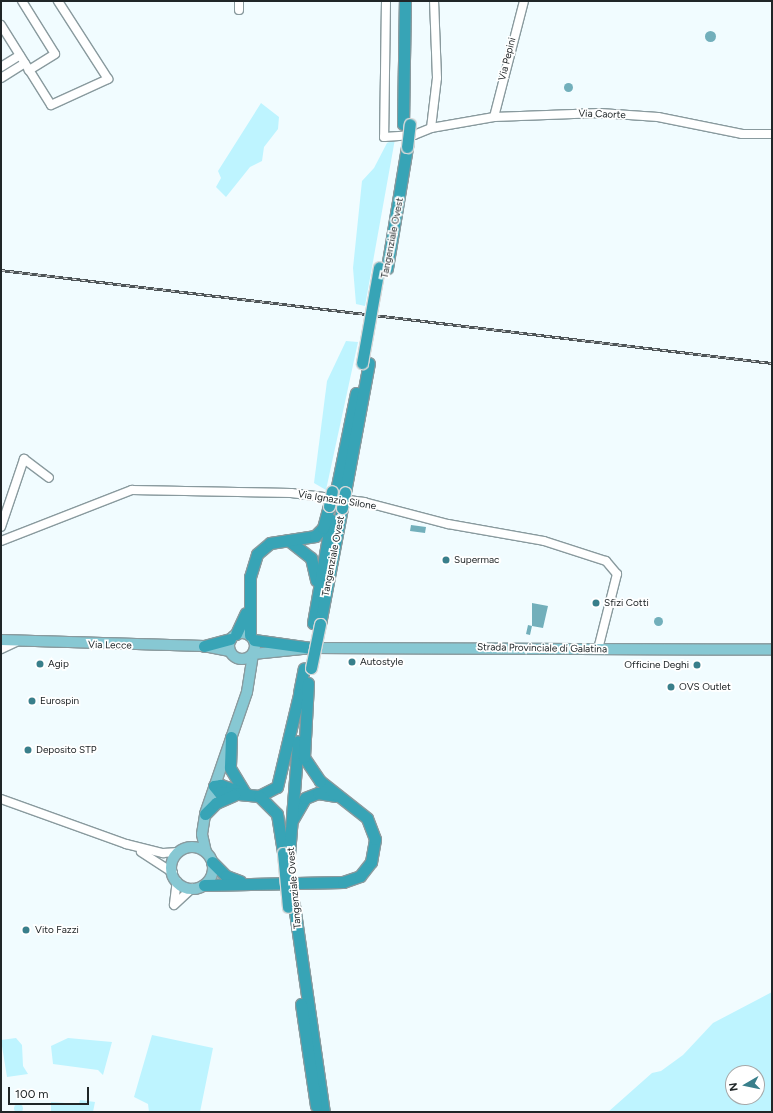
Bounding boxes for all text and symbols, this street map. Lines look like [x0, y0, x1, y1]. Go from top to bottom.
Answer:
street label: Via Pepini [496, 36, 518, 82]
street label: Via Caorte [578, 107, 626, 121]
street label: Tangenziale Ovest [378, 197, 406, 279]
street label: Via Ignazio Silone [297, 488, 377, 512]
street label: Tangenziale Ovest [319, 515, 347, 597]
place label: Supermac [454, 554, 499, 566]
marker: Supermac [441, 555, 451, 565]
place label: Sfizi Cotti [604, 597, 649, 609]
marker: Sfizi Cotti [591, 598, 601, 608]
street label: Via Lecce [88, 639, 132, 651]
street label: Strada Provinciale di Galatina [477, 641, 607, 655]
place label: Autostyle [360, 656, 403, 668]
marker: Autostyle [347, 657, 357, 667]
place label: Agip [48, 658, 69, 670]
marker: Agip [35, 659, 45, 669]
place label: Officine Deghi [624, 659, 689, 671]
marker: Officine Deghi [692, 660, 702, 670]
place label: OVS Outlet [679, 681, 731, 693]
marker: OVS Outlet [666, 682, 676, 692]
place label: Eurospin [40, 695, 79, 707]
marker: Eurospin [27, 696, 37, 706]
place label: Deposito STP [36, 744, 97, 756]
marker: Deposito STP [23, 745, 33, 755]
street label: Tangenziale Ovest [284, 847, 304, 929]
marker: Vito Fazzi [20, 924, 32, 936]
place label: Vito Fazzi [35, 924, 79, 936]
north arrow [725, 1065, 765, 1105]
scale bar [10, 1079, 91, 1105]
text: N [727, 1082, 741, 1092]
text: 100 m [15, 1087, 49, 1101]

